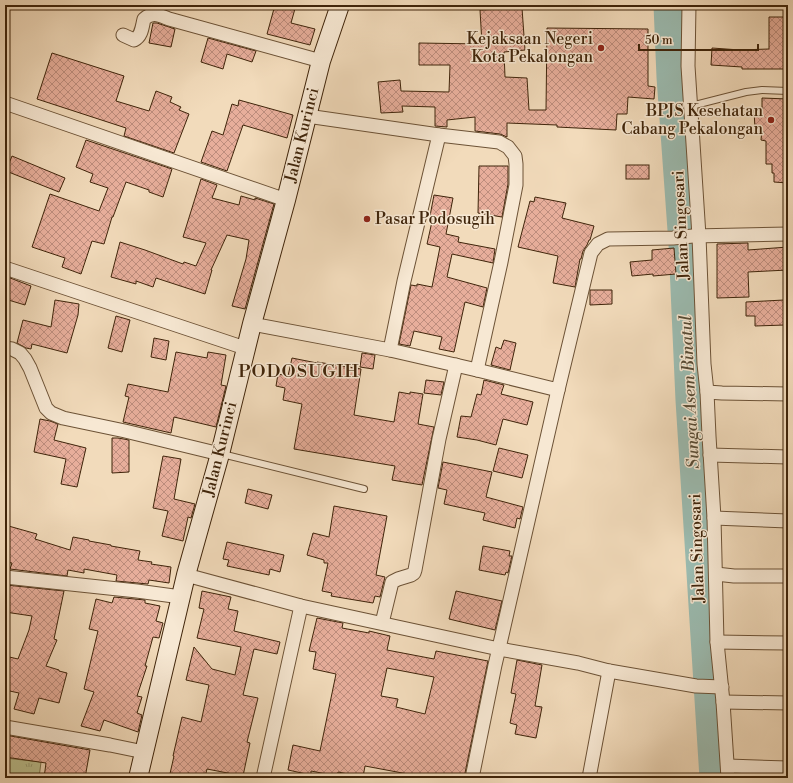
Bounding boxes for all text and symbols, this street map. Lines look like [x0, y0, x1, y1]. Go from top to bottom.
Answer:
scale bar [639, 26, 758, 52]
place label: Kejaksaan Negeri Kota Pekalongan [466, 29, 593, 67]
text: 50 m [645, 33, 673, 48]
marker: Kejaksaan Negeri Kota Pekalongan [596, 43, 606, 53]
street label: Jalan Kurinci [280, 86, 323, 185]
place label: BPJS Kesehatan Cabang Pekalongan [621, 101, 763, 139]
marker: BPJS Kesehatan Cabang Pekalongan [766, 115, 776, 125]
street label: Jalan Singosari [668, 170, 694, 281]
place label: Pasar Podosugih [375, 209, 495, 229]
marker: Pasar Podosugih [362, 214, 372, 224]
water label: Sungai Asem Binatul [675, 314, 705, 469]
district label: PODOSUGIH [238, 360, 360, 383]
street label: Jalan Kurinci [198, 400, 241, 499]
street label: Jalan Singosari [685, 493, 709, 604]

